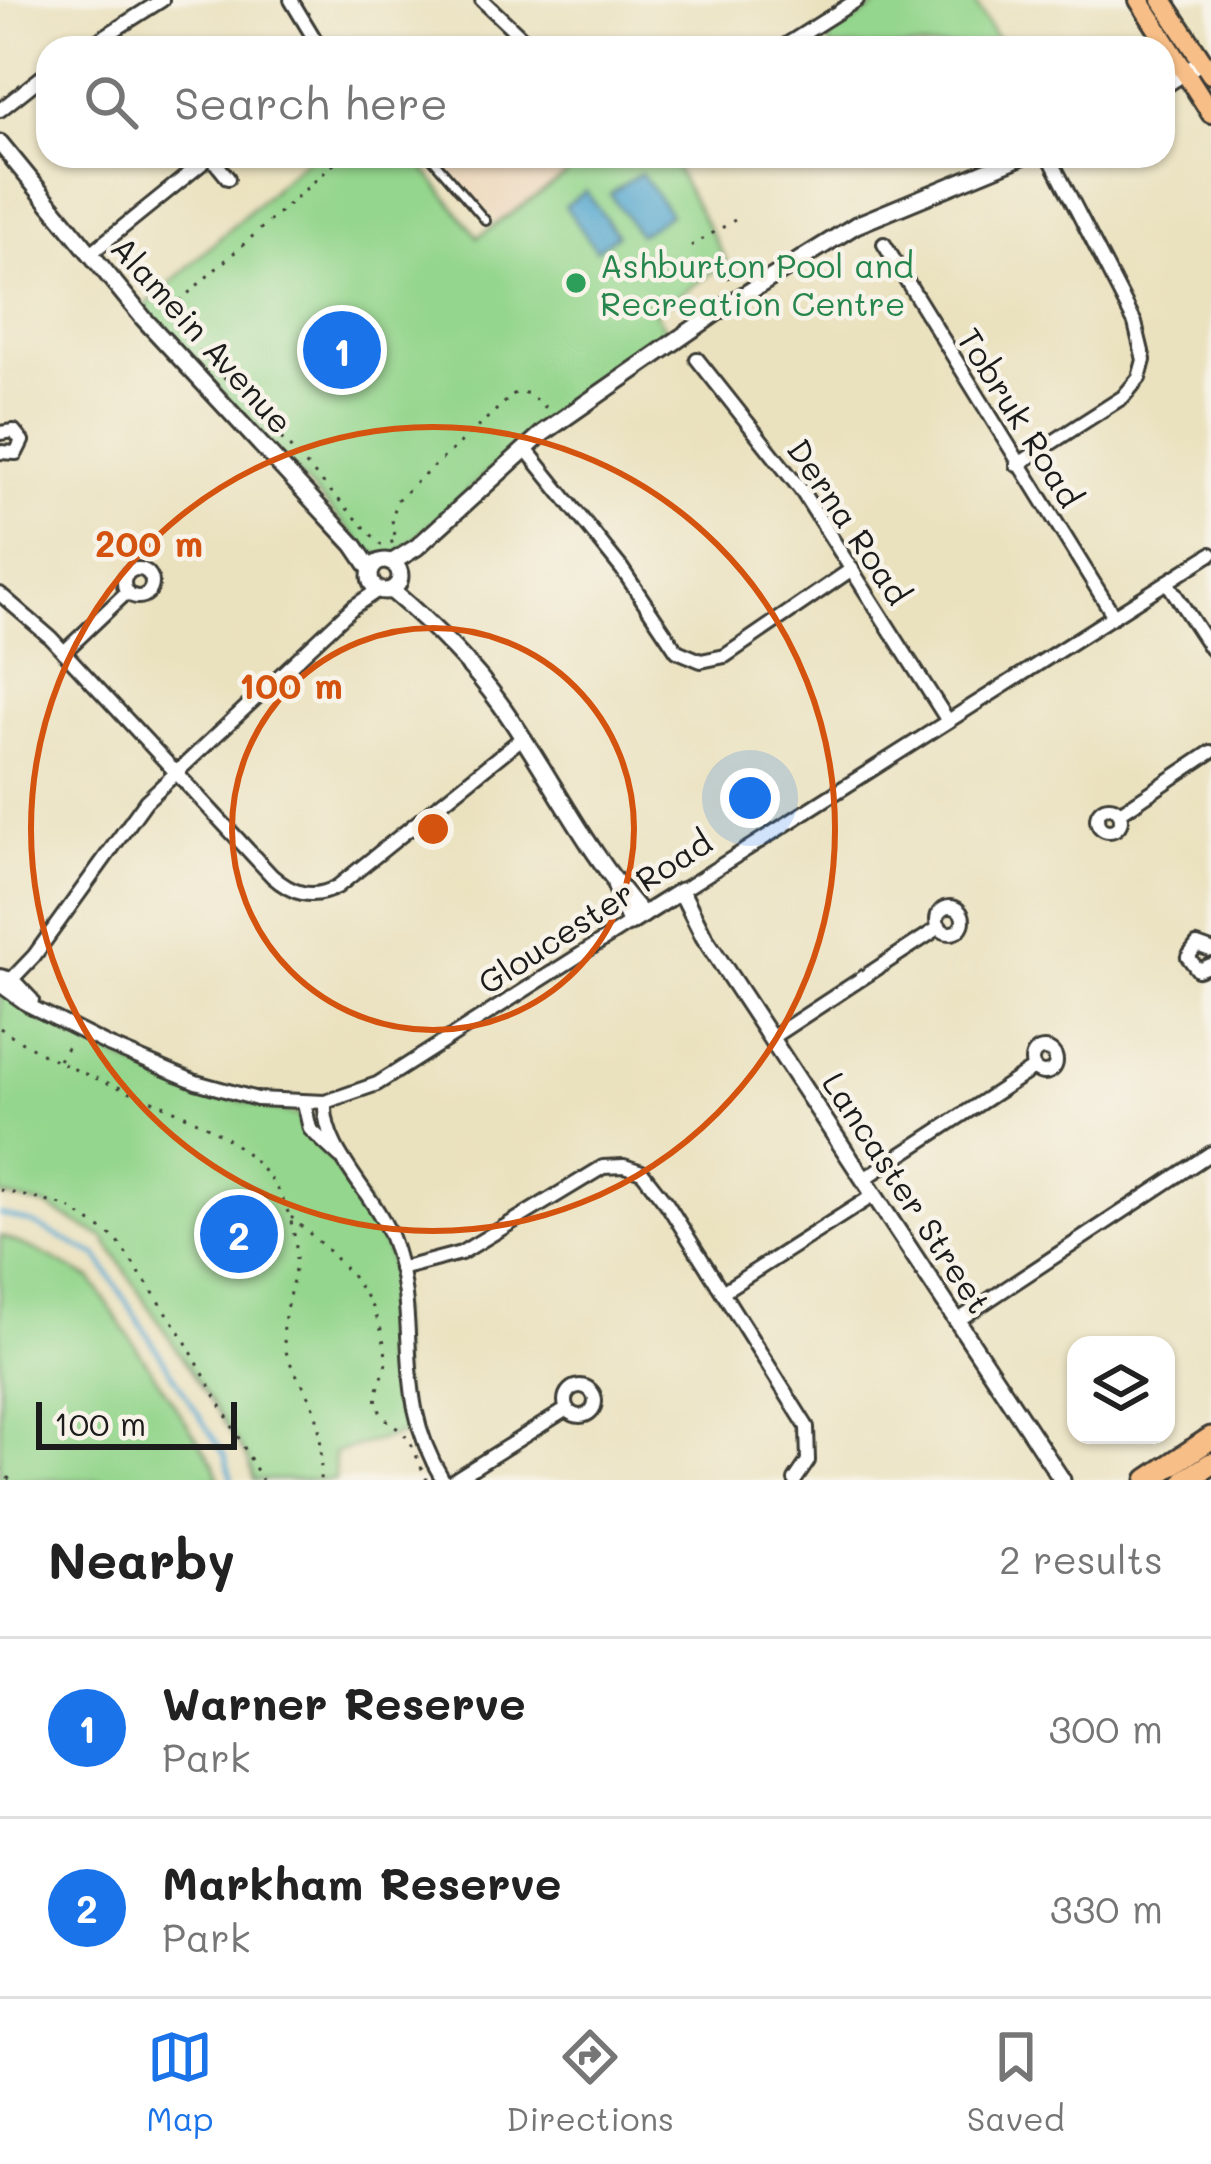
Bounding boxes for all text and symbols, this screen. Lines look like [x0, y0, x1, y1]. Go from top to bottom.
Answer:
search box [36, 36, 1175, 168]
icon: search [78, 69, 144, 135]
text: Search here [174, 73, 448, 131]
street label: Alamein Avenue [103, 226, 303, 442]
place label: Ashburton Pool and Recreation Centre [600, 243, 914, 324]
marker: Ashburton Pool and Recreation Centre [563, 270, 589, 296]
pin: 1 [303, 305, 381, 395]
street label: Tobruk Road [949, 319, 1093, 515]
street label: Derna Road [779, 430, 921, 612]
text: 200 m [95, 519, 203, 566]
text: 100 m [239, 661, 343, 708]
your location [720, 768, 780, 828]
centre of rings [412, 808, 454, 850]
street label: Gloucester Road [469, 819, 719, 1003]
street label: Lancaster Street [814, 1063, 1002, 1321]
pin: 2 [200, 1189, 278, 1279]
map controls [1067, 1336, 1175, 1444]
button: layers [1067, 1336, 1175, 1444]
scale bar [36, 1396, 237, 1449]
text: 100 m [54, 1401, 146, 1444]
text: Nearby [48, 1525, 235, 1592]
text: 2 results [999, 1533, 1163, 1584]
text: Warner Reserve [162, 1673, 526, 1731]
text: 1 [78, 1702, 96, 1753]
text: 300 m [1048, 1702, 1163, 1753]
text: Park [162, 1731, 250, 1782]
text: Markham Reserve [162, 1853, 562, 1911]
text: 2 [76, 1882, 98, 1933]
text: 330 m [1050, 1882, 1163, 1933]
text: Park [162, 1911, 250, 1962]
tab: Map [146, 2024, 214, 2139]
tab: Directions [506, 2024, 674, 2139]
tab: Saved [967, 2024, 1065, 2139]

